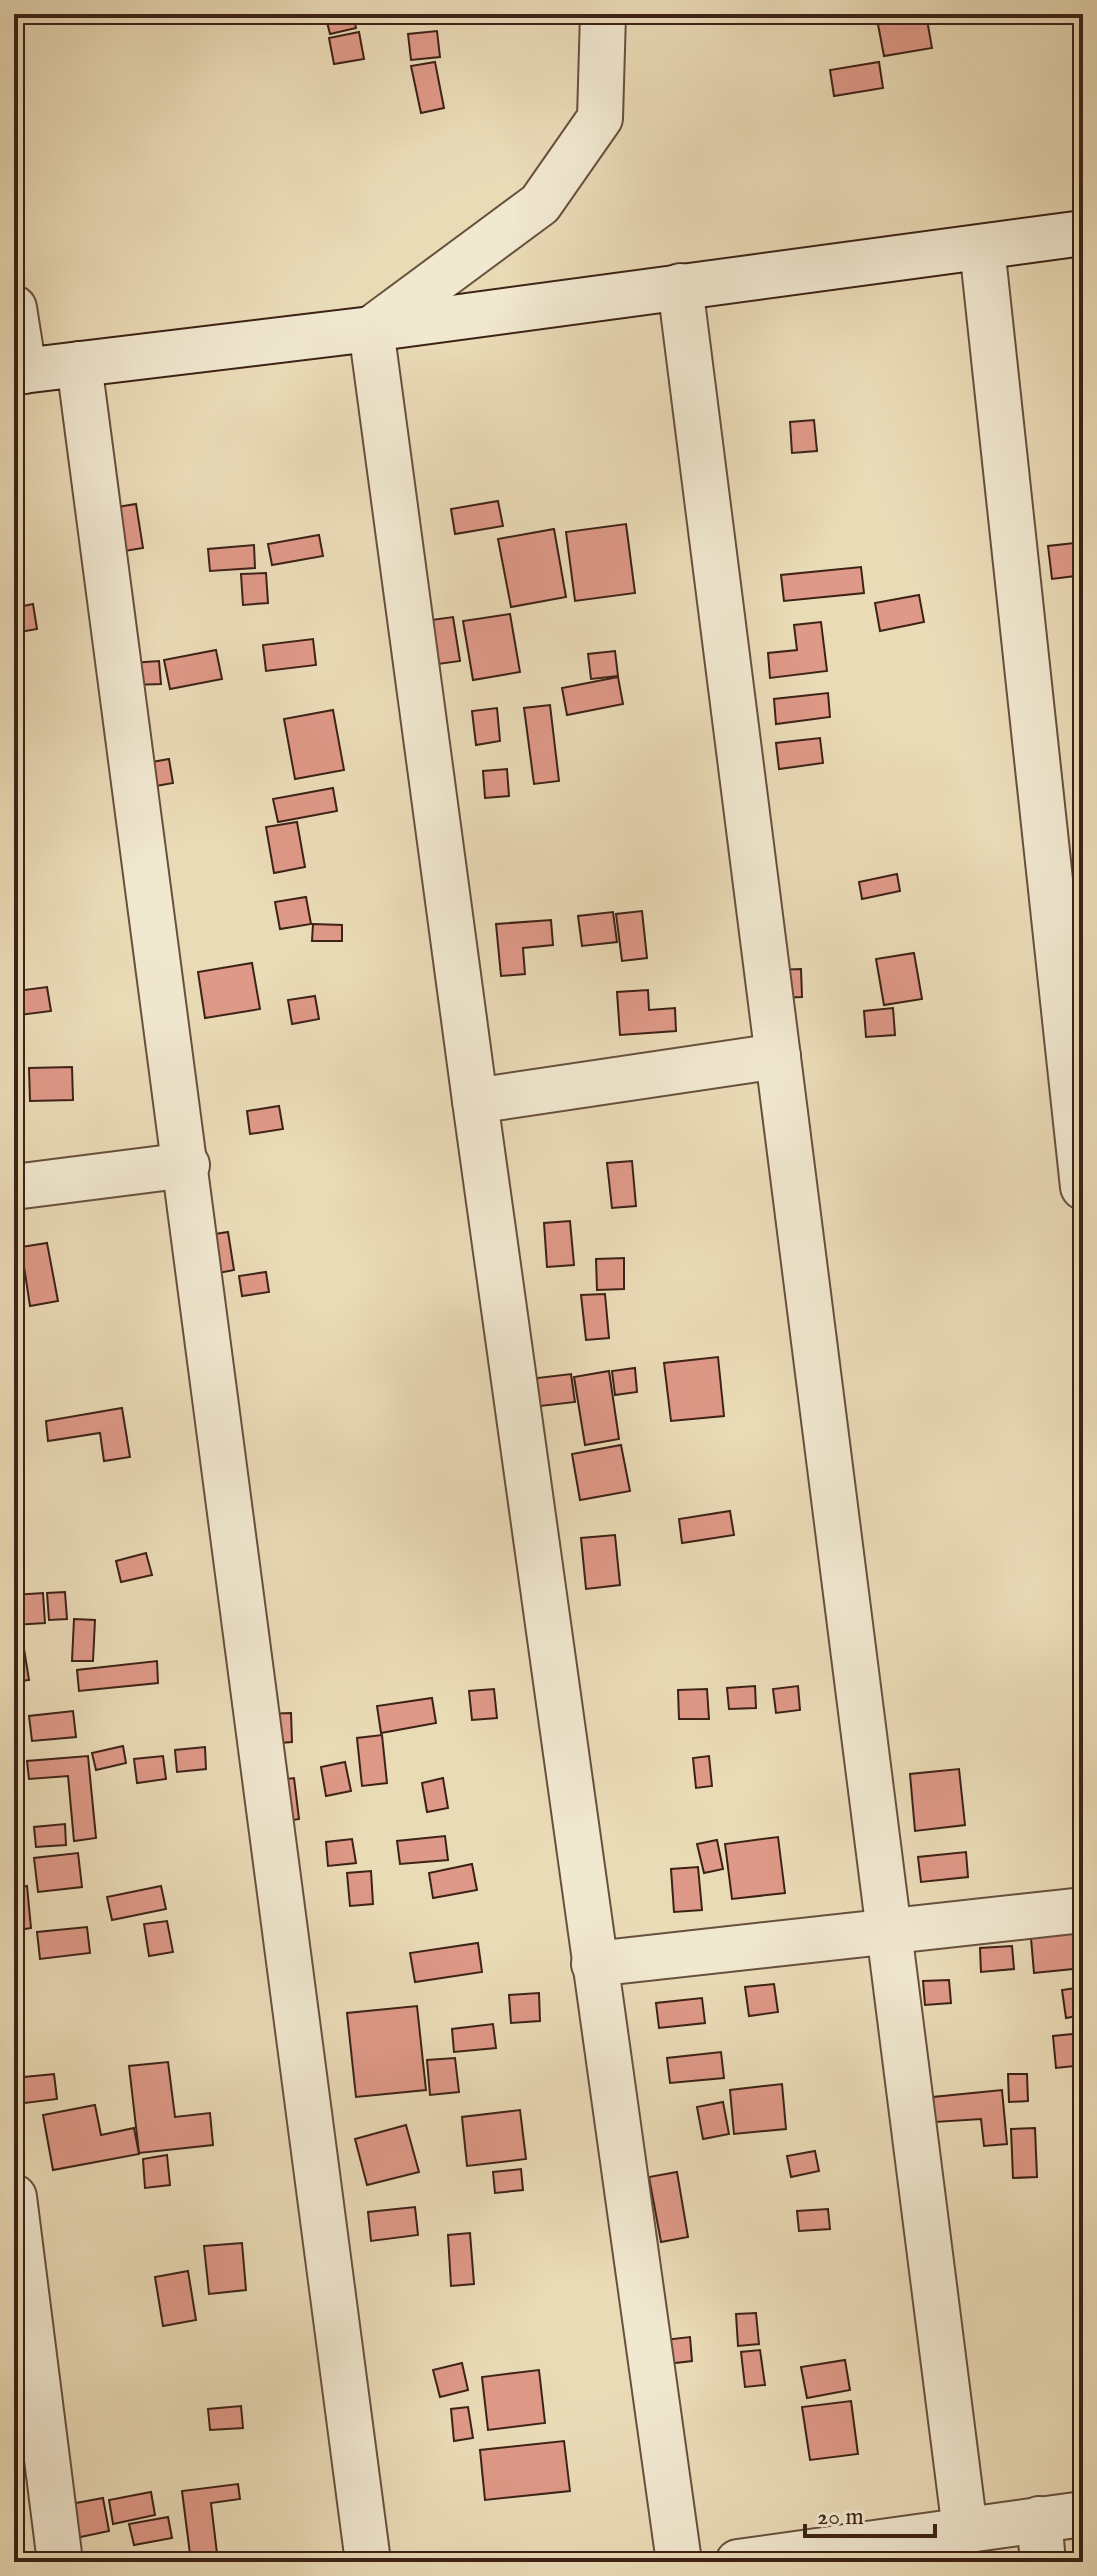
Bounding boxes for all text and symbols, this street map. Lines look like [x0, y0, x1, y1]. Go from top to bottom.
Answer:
scale bar [805, 2488, 935, 2538]
text: 20 m [817, 2502, 864, 2533]

